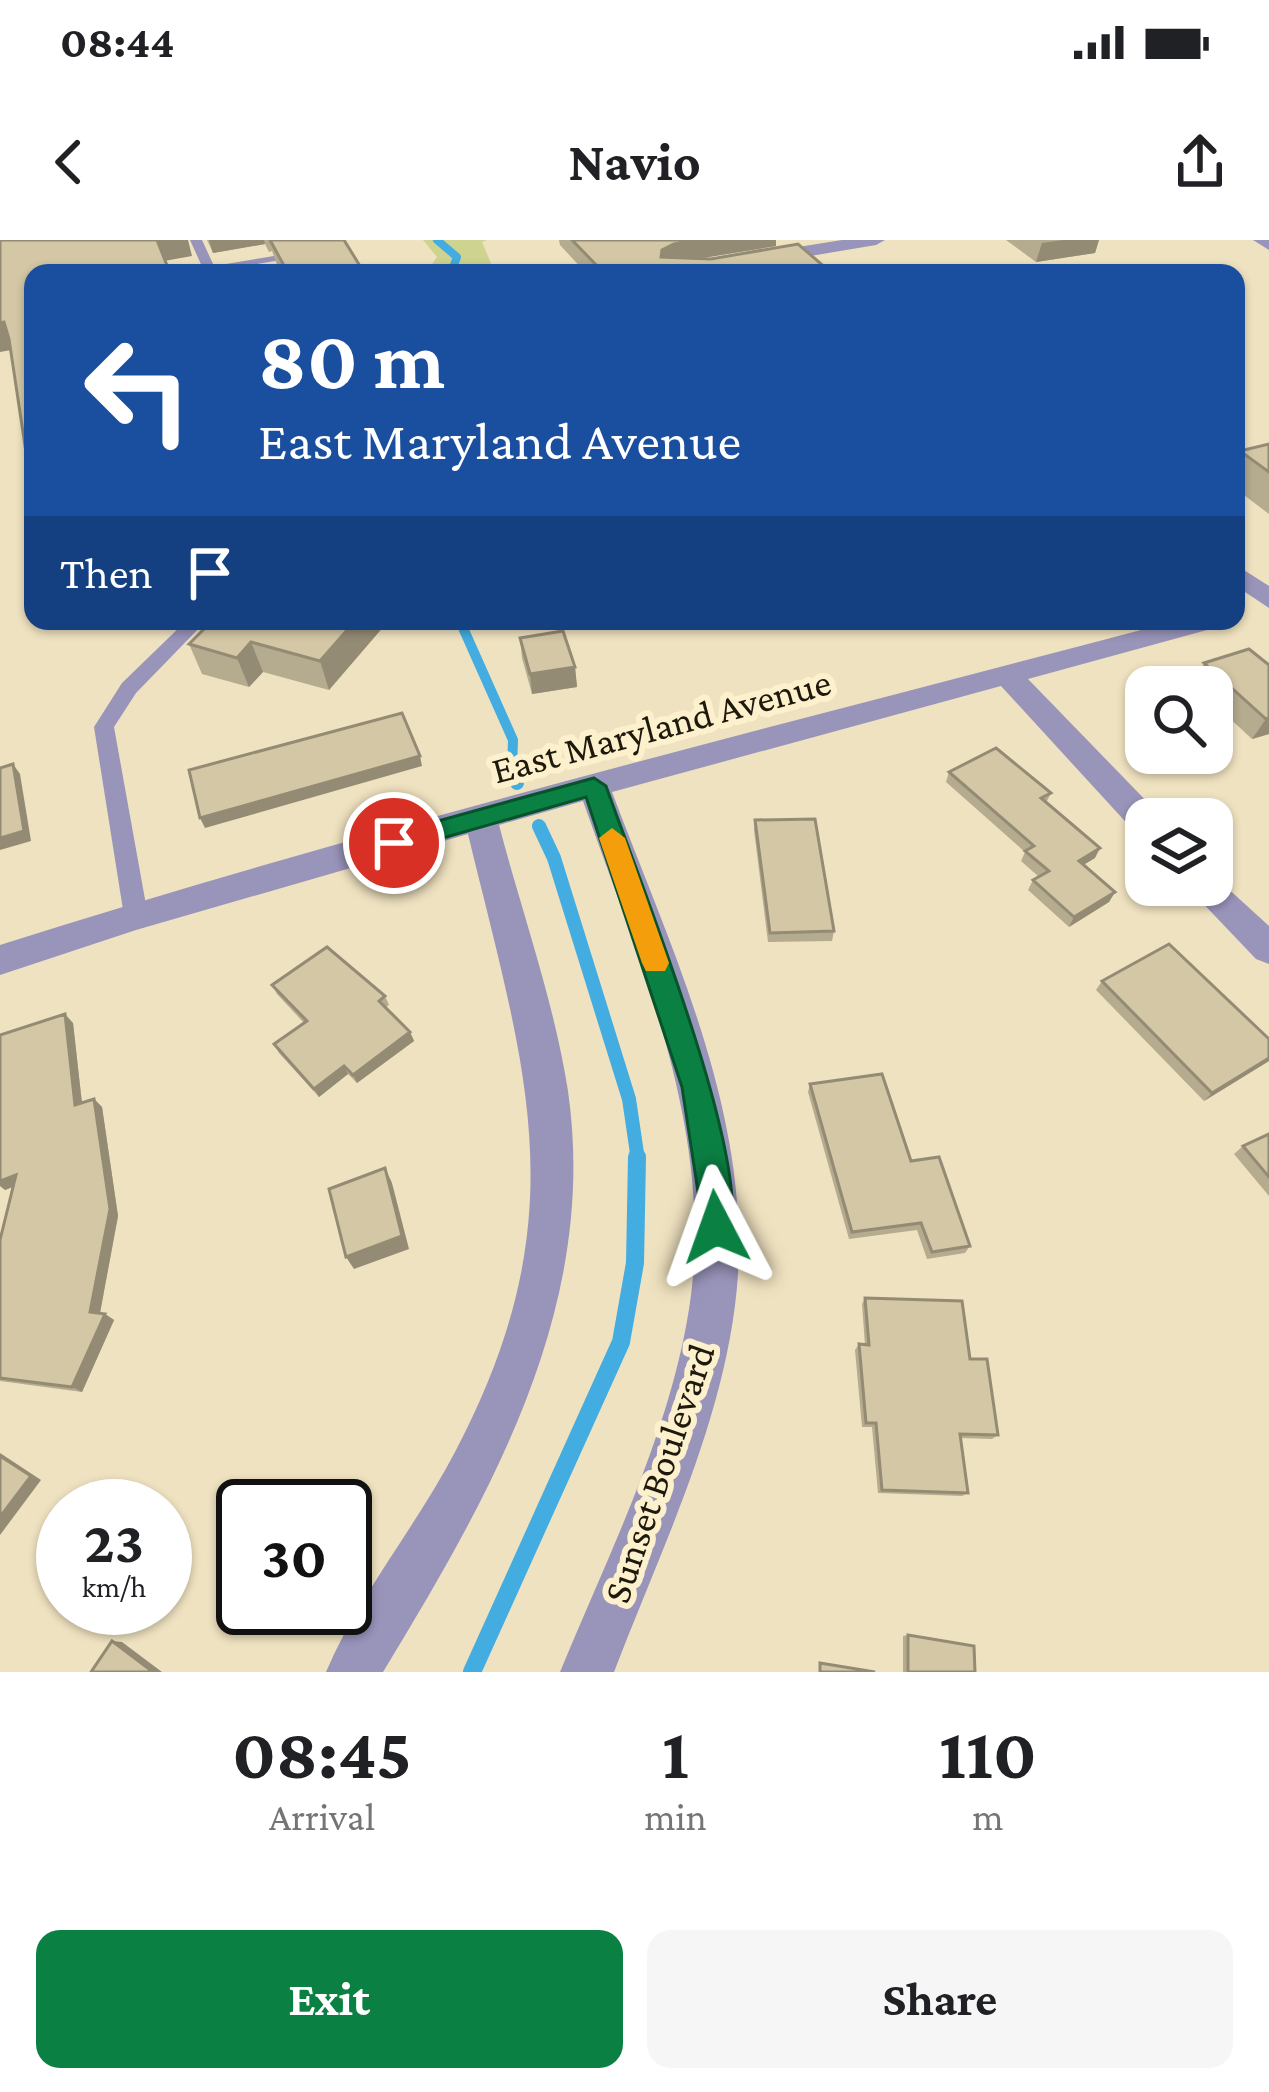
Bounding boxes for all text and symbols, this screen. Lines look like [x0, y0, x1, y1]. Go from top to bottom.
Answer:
text: 08:44 [60, 17, 175, 67]
icon: back [36, 129, 102, 195]
icon: share [1167, 129, 1233, 195]
text: Navio [568, 132, 701, 192]
icon: left [60, 312, 216, 468]
text: 80 m [258, 313, 445, 406]
text: East Maryland Avenue [258, 411, 741, 471]
icon: arrive [177, 540, 243, 606]
text: Then [60, 548, 153, 598]
street label: East Maryland Avenue [487, 660, 836, 792]
map controls [1125, 666, 1233, 906]
button: search [1125, 666, 1233, 774]
pin [343, 792, 445, 894]
button: layers [1125, 798, 1233, 906]
icon: arrive [361, 810, 427, 876]
position arrow [653, 1164, 779, 1290]
street label: Sunset Boulevard [594, 1338, 723, 1608]
speed limit sign: 30 [216, 1479, 372, 1635]
text: 23 [84, 1508, 144, 1575]
text: km/h [82, 1570, 146, 1603]
text: 08:45 [232, 1713, 412, 1793]
text: 1 [662, 1713, 689, 1793]
text: 110 [939, 1713, 1037, 1793]
text: Arrival [269, 1795, 375, 1838]
text: min [644, 1795, 707, 1838]
text: m [972, 1795, 1003, 1838]
button: Exit [36, 1930, 623, 2068]
button: Share [647, 1930, 1233, 2068]

